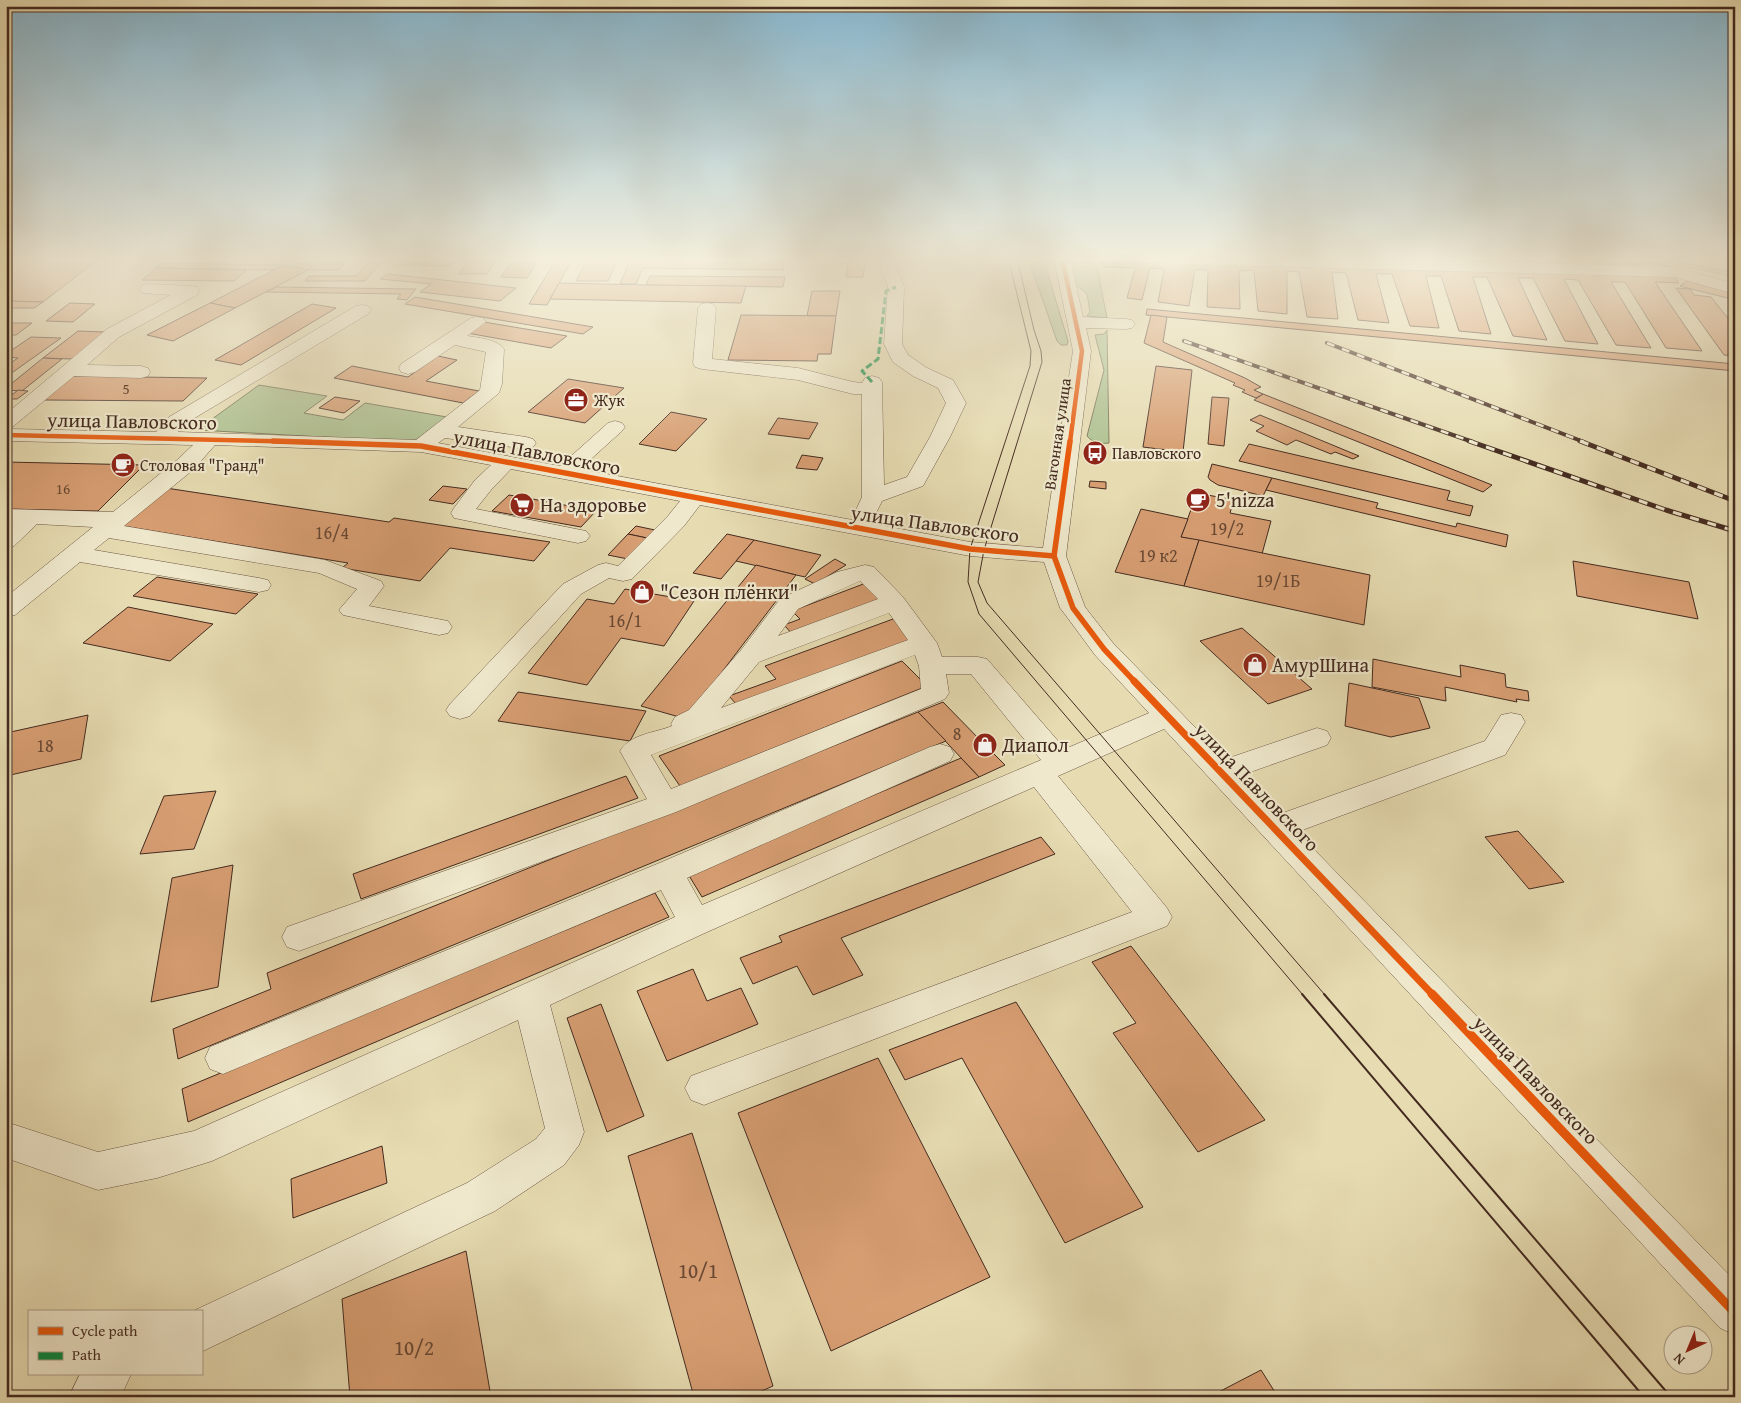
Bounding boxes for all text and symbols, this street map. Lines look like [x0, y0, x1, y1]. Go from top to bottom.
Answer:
street label: Вагонная улица [1037, 376, 1077, 491]
house number: 5 [122, 378, 130, 399]
office icon: Жук [563, 387, 589, 413]
place label: Жук [593, 388, 625, 412]
street label: улица Павловского [46, 405, 217, 436]
street label: улица Павловского [450, 421, 623, 482]
bus stop icon: Павловского [1082, 440, 1108, 466]
place label: Павловского [1112, 441, 1201, 465]
cafe icon: Столовая "Гранд" [110, 452, 136, 478]
place label: Столовая "Гранд" [140, 453, 265, 477]
house number: 16 [56, 478, 70, 499]
place label: 5'nizza [1216, 485, 1275, 514]
cafe icon: 5'nizza [1185, 487, 1211, 513]
place label: На здоровье [540, 490, 647, 519]
supermarket icon: На здоровье [509, 492, 535, 518]
street label: улица Павловского [848, 497, 1021, 550]
house number: 19/2 [1210, 515, 1244, 542]
house number: 16/4 [315, 519, 349, 546]
house number: 19 к2 [1138, 542, 1178, 569]
house number: 19/1Б [1256, 567, 1300, 594]
place label: "Сезон плёнки" [660, 577, 798, 606]
shop icon: "Сезон плёнки" [629, 579, 655, 605]
house number: 16/1 [608, 607, 642, 634]
place label: АмурШина [1272, 650, 1370, 679]
shop icon: АмурШина [1242, 652, 1268, 678]
street label: улица Павловского [1187, 715, 1327, 858]
house number: 8 [953, 720, 961, 747]
place label: Диапол [1001, 730, 1069, 759]
house number: 18 [36, 732, 54, 759]
shop icon: Диапол [972, 732, 998, 758]
street label: улица Павловского [1466, 1008, 1606, 1151]
house number: 10/1 [678, 1255, 718, 1286]
legend [28, 1310, 202, 1376]
text: Cycle path [72, 1320, 138, 1341]
north arrow [1664, 1326, 1714, 1376]
house number: 10/2 [394, 1332, 434, 1363]
text: Path [72, 1344, 101, 1365]
text: N [1668, 1348, 1689, 1370]

